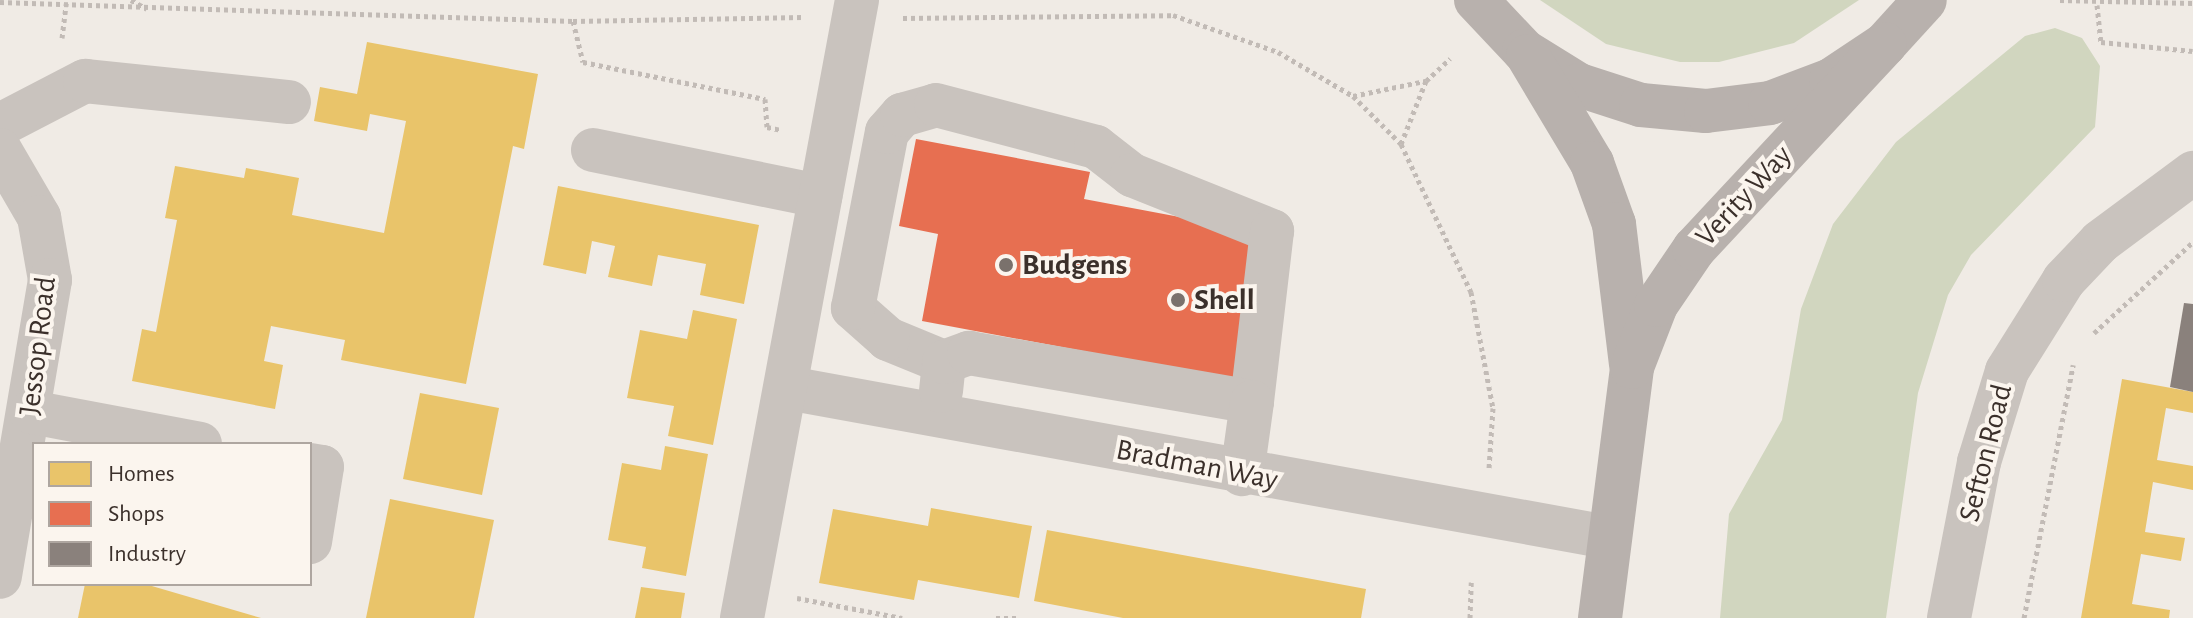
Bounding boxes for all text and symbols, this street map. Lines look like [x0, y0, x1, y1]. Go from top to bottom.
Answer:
street label: Verity Way [1688, 138, 1800, 254]
place label: Budgens [1022, 247, 1127, 283]
marker: Budgens [997, 256, 1015, 274]
street label: Jessop Road [12, 275, 64, 417]
place label: Shell [1194, 282, 1255, 318]
marker: Shell [1169, 291, 1187, 309]
street label: Sefton Road [1952, 381, 2020, 525]
street label: Bradman Way [1113, 432, 1281, 498]
legend [32, 442, 312, 586]
text: Homes [108, 462, 175, 486]
text: Shops [108, 502, 164, 526]
text: Industry [108, 542, 186, 566]

